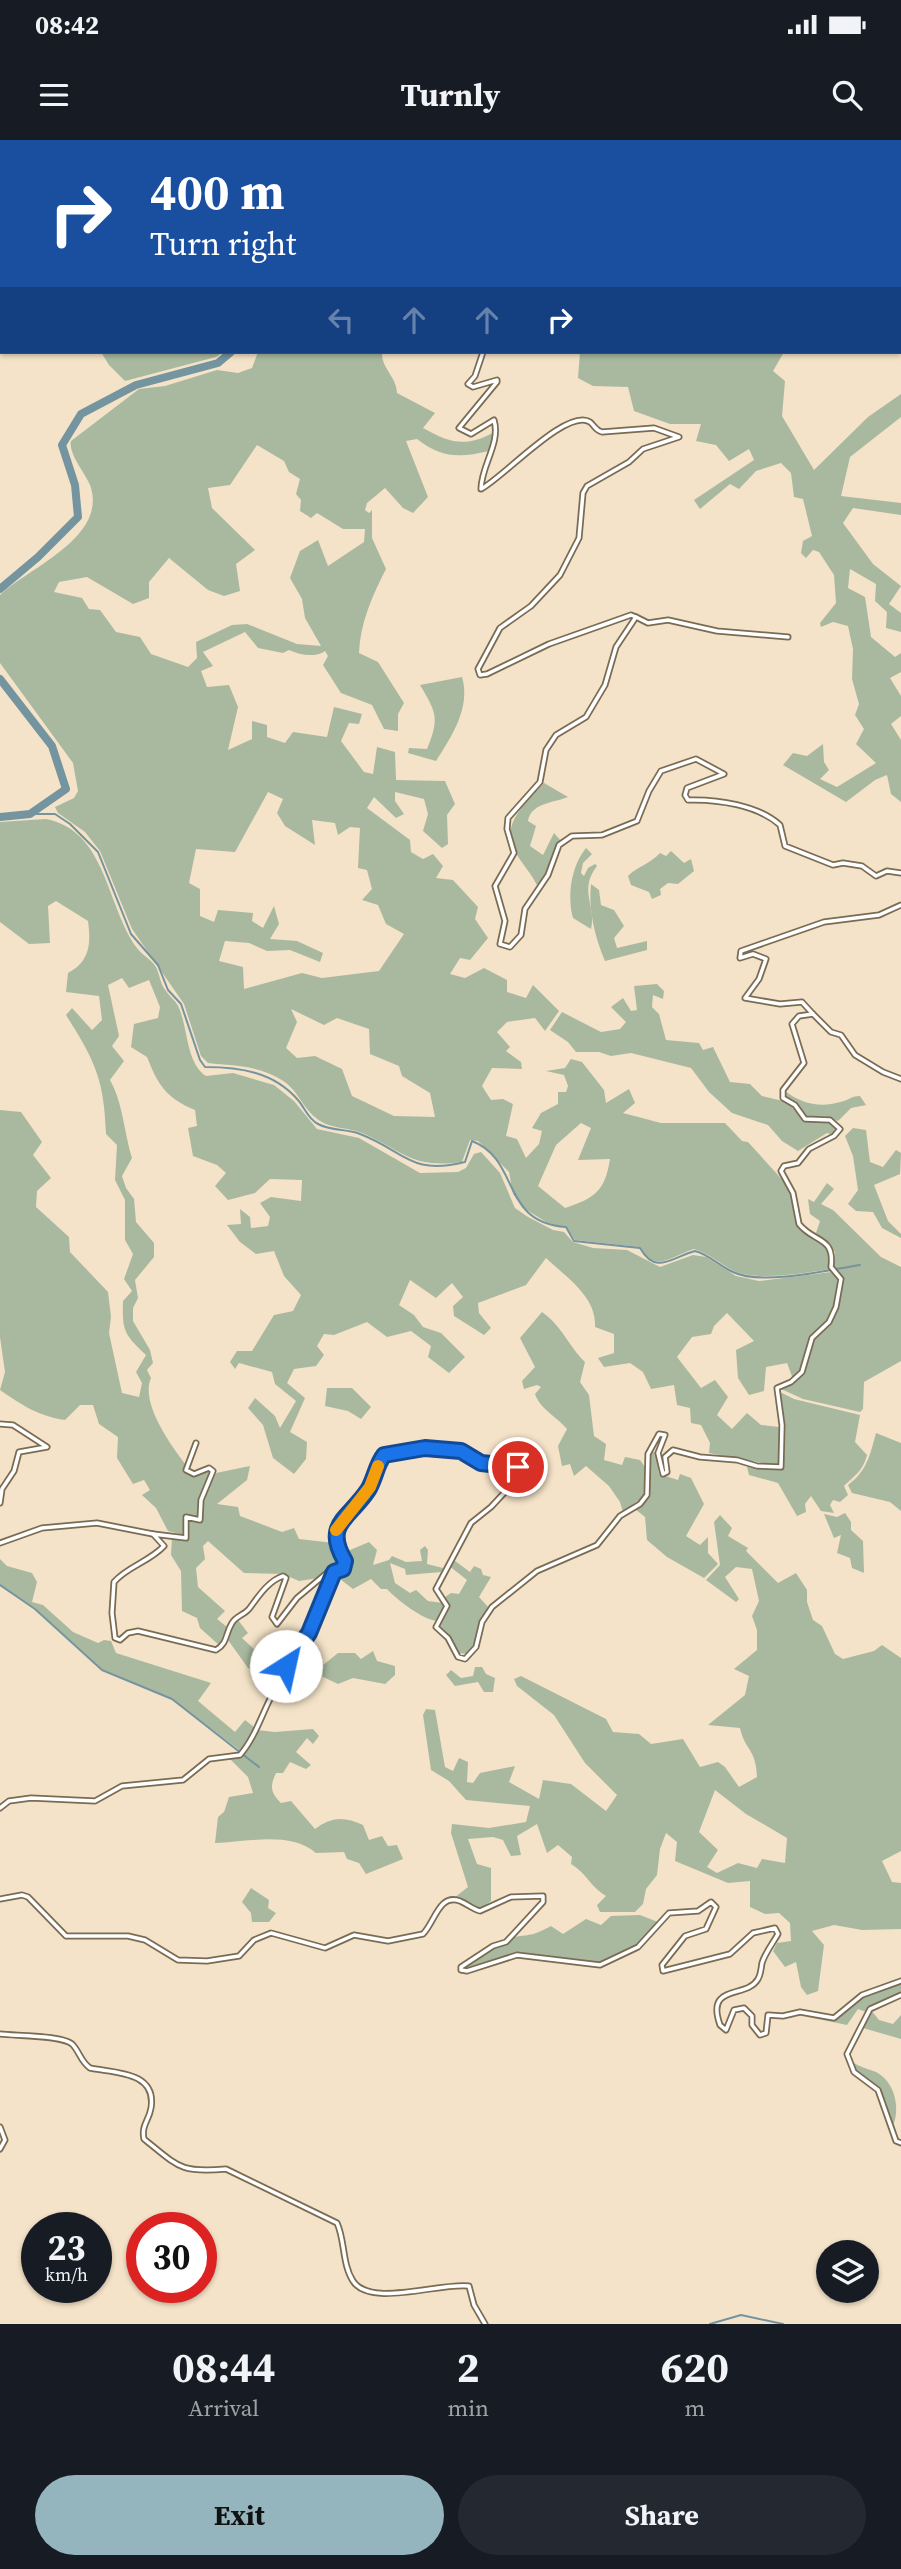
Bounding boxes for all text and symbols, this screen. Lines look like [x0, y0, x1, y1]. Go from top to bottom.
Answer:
text: 08:42 [35, 7, 99, 43]
text: Turnly [401, 73, 500, 117]
icon: menu [35, 76, 73, 114]
icon: search [828, 76, 866, 114]
text: 400 m [150, 158, 285, 225]
icon: right [35, 168, 126, 259]
text: Turn right [150, 222, 296, 266]
icon: left [322, 301, 360, 339]
icon: ahead [395, 301, 433, 339]
icon: ahead [468, 301, 506, 339]
icon: right [541, 301, 579, 339]
pin [488, 1437, 548, 1497]
icon: arrive [499, 1448, 537, 1486]
position arrow [249, 1629, 323, 1703]
speed limit sign: 30 [126, 2212, 217, 2303]
text: 23 [48, 2224, 85, 2272]
map controls [816, 2240, 879, 2303]
button: layers [816, 2240, 879, 2303]
text: km/h [45, 2262, 88, 2287]
text: 08:44 [172, 2338, 276, 2396]
text: 2 [457, 2338, 480, 2396]
text: 620 [661, 2338, 729, 2396]
text: Arrival [188, 2392, 259, 2424]
text: min [447, 2392, 489, 2424]
text: m [685, 2392, 705, 2424]
button: Exit [35, 2475, 444, 2555]
button: Share [458, 2475, 866, 2555]

